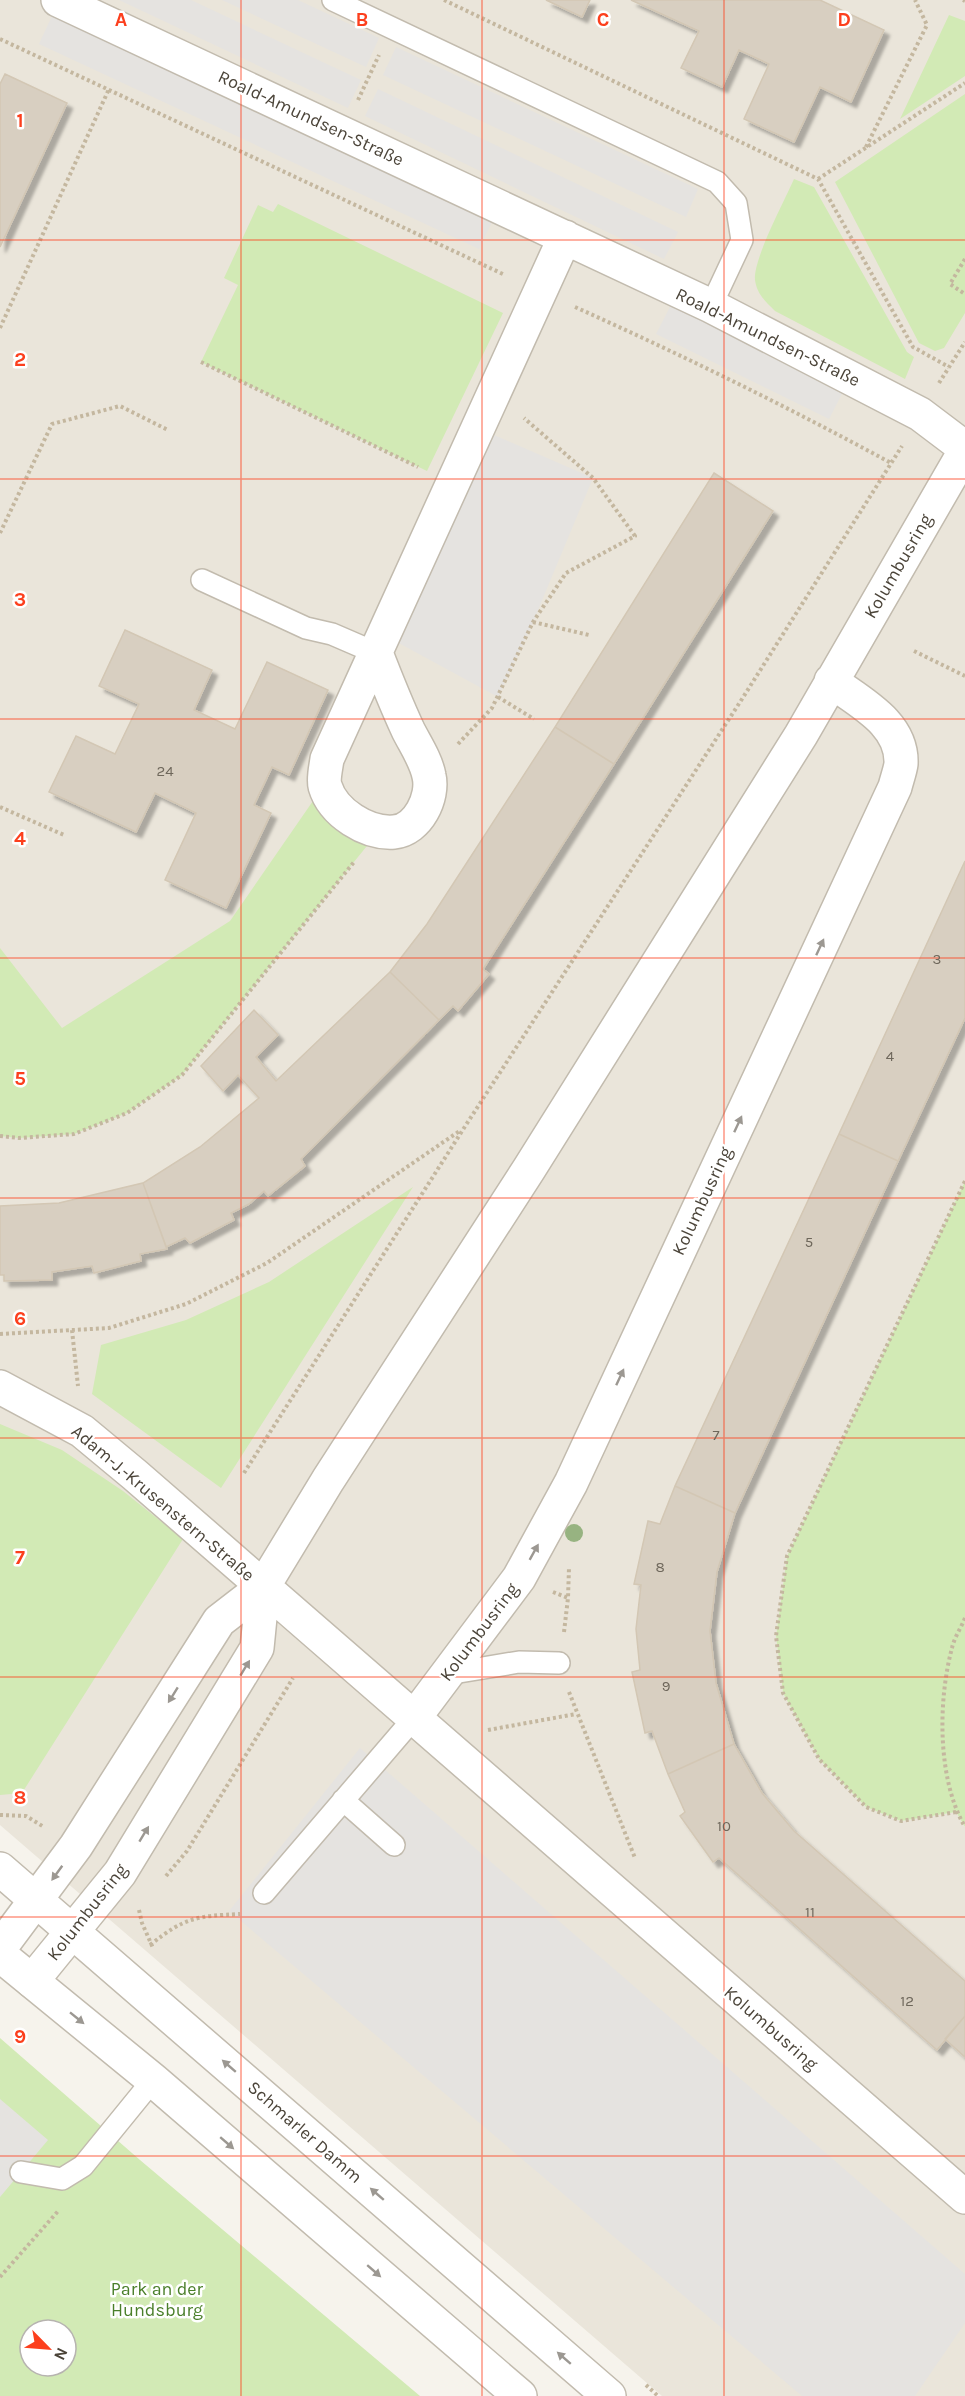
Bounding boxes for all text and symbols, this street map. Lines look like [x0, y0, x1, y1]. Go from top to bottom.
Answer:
text: A [115, 8, 128, 31]
text: B [356, 8, 368, 31]
text: C [597, 8, 609, 31]
text: D [837, 8, 851, 31]
street label: Roald-Amundsen-Straße [215, 65, 407, 171]
text: 1 [16, 109, 24, 132]
street label: Roald-Amundsen-Straße [672, 283, 864, 391]
text: 2 [14, 348, 26, 371]
street label: Kolumbusring [859, 510, 937, 622]
text: 3 [14, 588, 26, 611]
house number: 24 [156, 762, 174, 780]
text: 4 [14, 827, 26, 850]
one-way arrow [816, 939, 825, 956]
house number: 3 [933, 950, 941, 968]
house number: 4 [886, 1047, 895, 1065]
text: 5 [14, 1067, 26, 1090]
one-way arrow [733, 1115, 743, 1133]
street label: Kolumbusring [667, 1143, 737, 1259]
house number: 5 [805, 1233, 813, 1251]
text: 6 [14, 1307, 26, 1330]
one-way arrow [616, 1369, 625, 1386]
street label: Adam-J.-Krusenstern-Straße [67, 1420, 259, 1586]
house number: 7 [712, 1426, 720, 1444]
one-way arrow [528, 1544, 539, 1560]
text: 7 [15, 1546, 25, 1569]
house number: 8 [655, 1558, 665, 1576]
street label: Kolumbusring [435, 1578, 523, 1686]
one-way arrow [240, 1660, 251, 1676]
house number: 9 [662, 1677, 670, 1695]
one-way arrow [167, 1687, 178, 1703]
text: 8 [14, 1786, 26, 1809]
house number: 10 [717, 1817, 731, 1835]
one-way arrow [138, 1826, 149, 1842]
street label: Kolumbusring [42, 1859, 132, 1965]
one-way arrow [51, 1866, 63, 1881]
house number: 11 [805, 1903, 815, 1921]
street label: Kolumbusring [719, 1981, 823, 2075]
house number: 12 [900, 1992, 914, 2010]
one-way arrow [69, 2012, 85, 2025]
text: 9 [14, 2025, 26, 2048]
one-way arrow [222, 2060, 237, 2073]
street label: Schmarler Damm [243, 2076, 367, 2188]
one-way arrow [219, 2136, 234, 2149]
one-way arrow [370, 2188, 385, 2201]
one-way arrow [367, 2264, 382, 2277]
park label: Park an der Hundsburg [111, 2278, 204, 2321]
north arrow [18, 2318, 78, 2378]
text: N [50, 2345, 72, 2363]
one-way arrow [556, 2351, 572, 2364]

